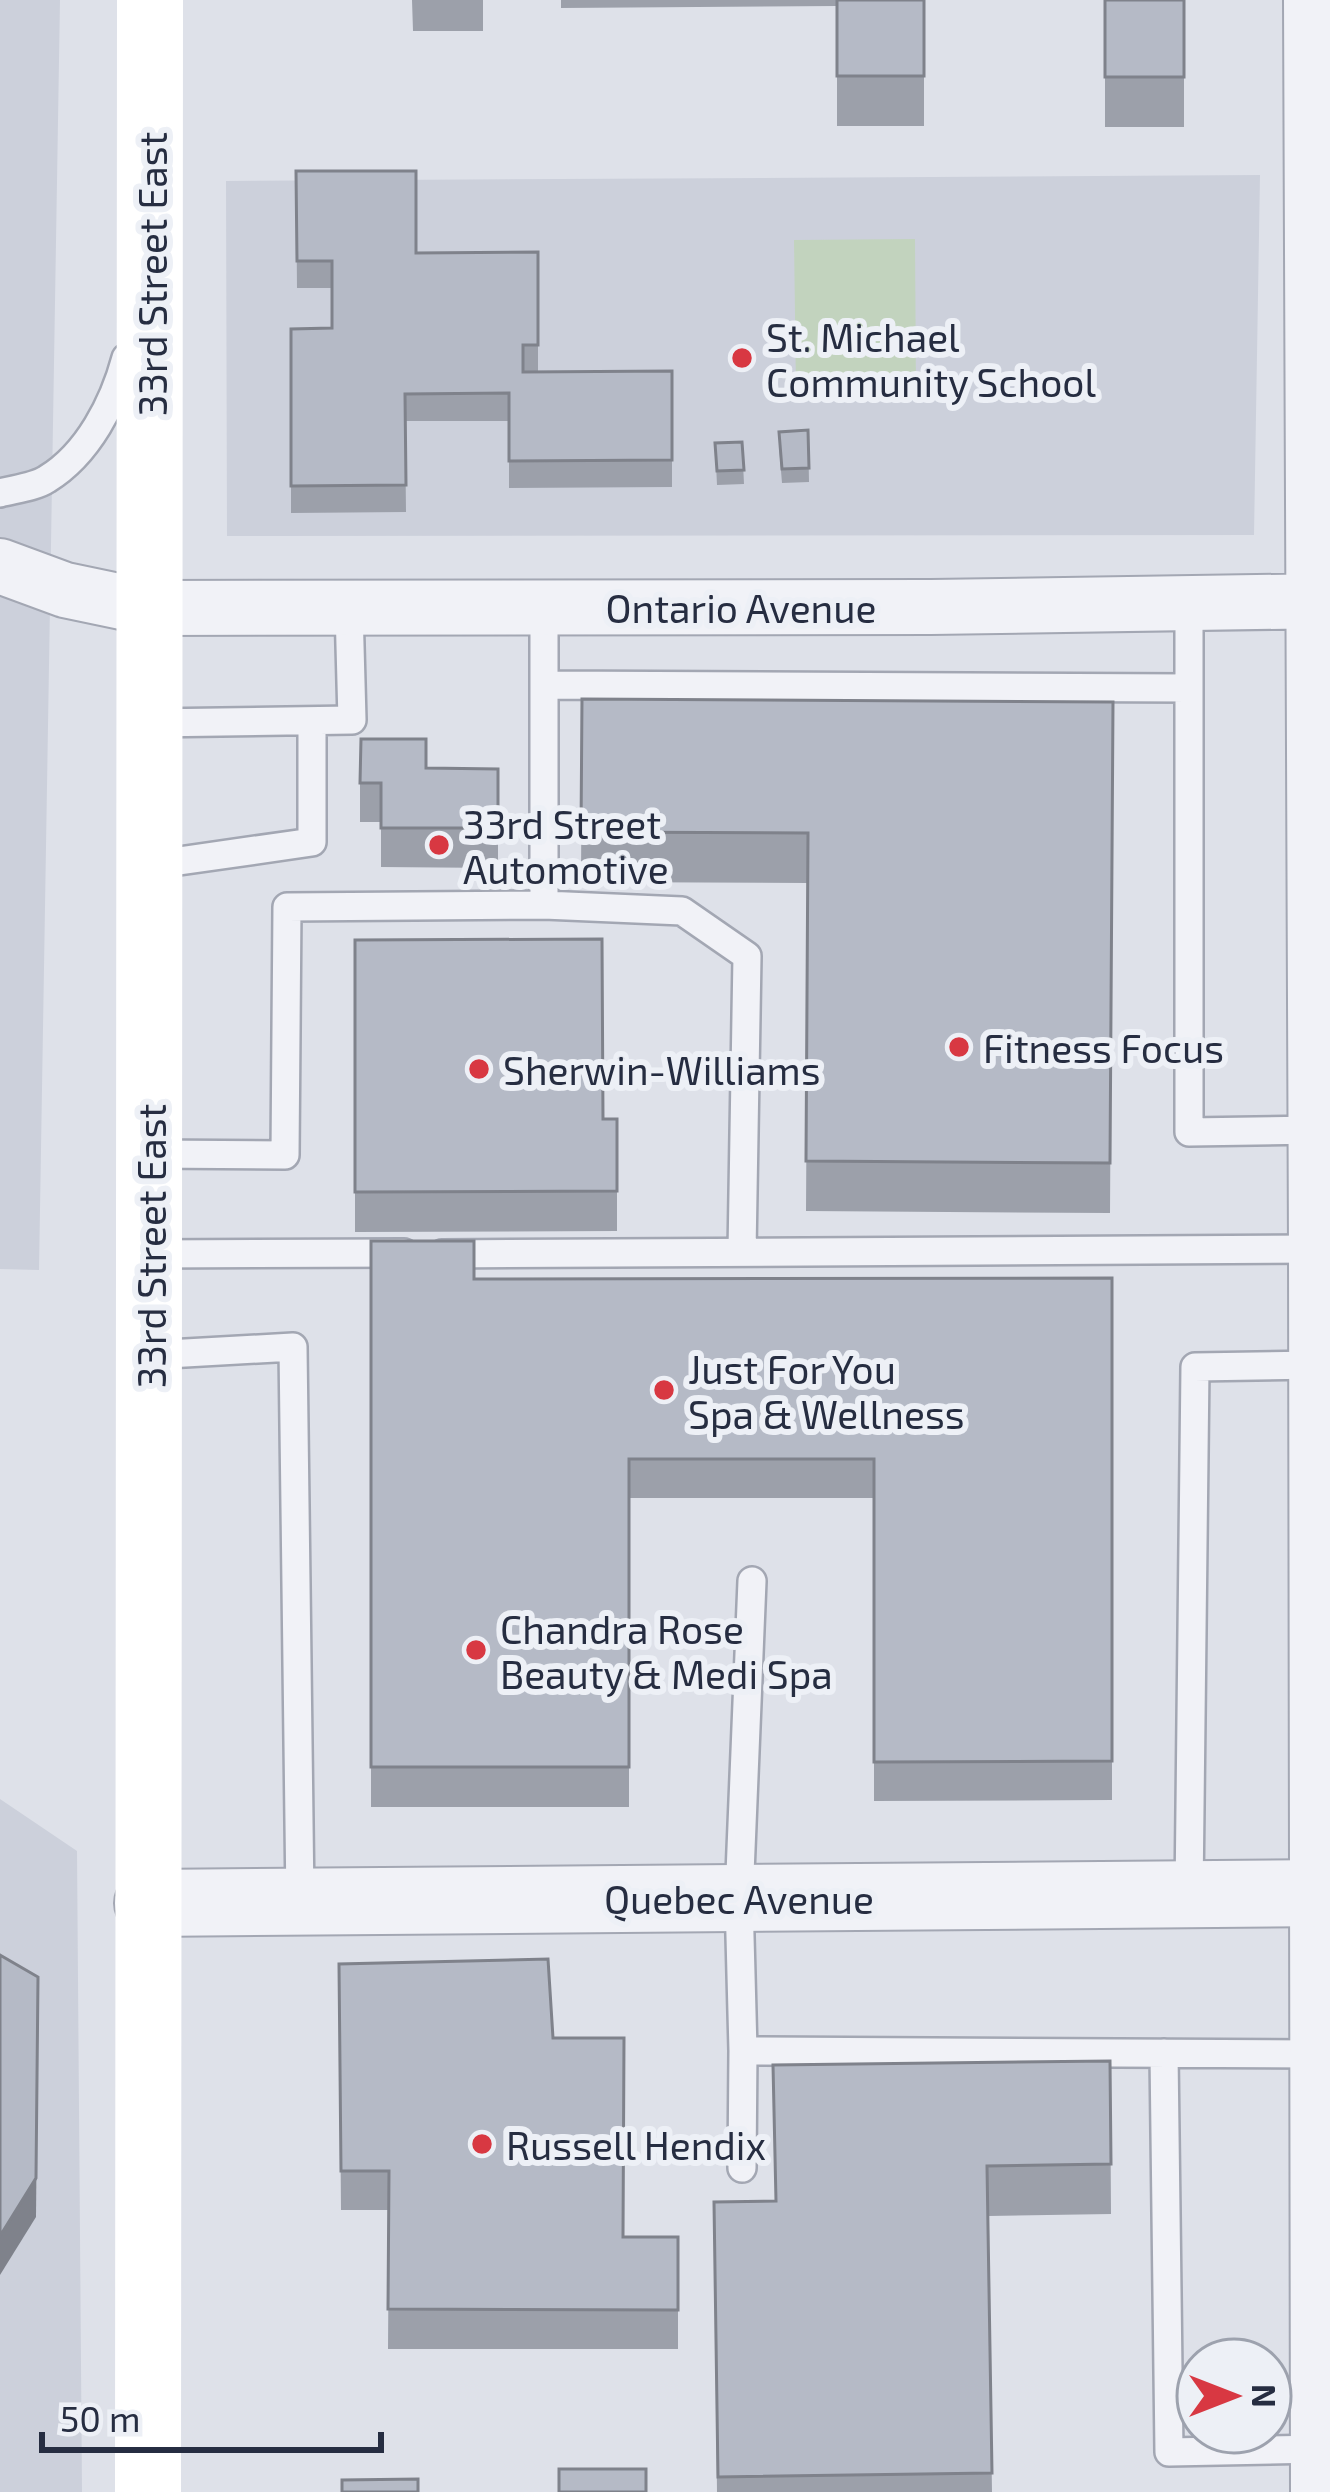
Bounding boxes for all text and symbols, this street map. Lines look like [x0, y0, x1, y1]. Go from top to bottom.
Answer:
street label: 33rd Street East [128, 132, 175, 416]
place label: St. Michael Community School [766, 313, 1097, 405]
marker: St. Michael Community School [729, 345, 755, 371]
street label: Ontario Avenue [606, 584, 876, 631]
place label: 33rd Street Automotive [463, 800, 669, 892]
marker: 33rd Street Automotive [426, 832, 452, 858]
place label: Fitness Focus [983, 1024, 1224, 1071]
marker: Fitness Focus [946, 1034, 972, 1060]
place label: Sherwin-Williams [503, 1046, 821, 1093]
marker: Sherwin-Williams [466, 1056, 492, 1082]
street label: 33rd Street East [127, 1104, 174, 1388]
place label: Just For You Spa & Wellness [688, 1345, 965, 1437]
marker: Just For You Spa & Wellness [651, 1377, 677, 1403]
place label: Chandra Rose Beauty & Medi Spa [500, 1605, 833, 1697]
marker: Chandra Rose Beauty & Medi Spa [463, 1637, 489, 1663]
street label: Quebec Avenue [604, 1875, 874, 1922]
place label: Russell Hendix [506, 2121, 766, 2168]
marker: Russell Hendix [469, 2131, 495, 2157]
north arrow [1174, 2336, 1294, 2456]
scale bar [42, 2378, 381, 2452]
text: N [1245, 2384, 1285, 2408]
text: 50 m [60, 2396, 141, 2439]

